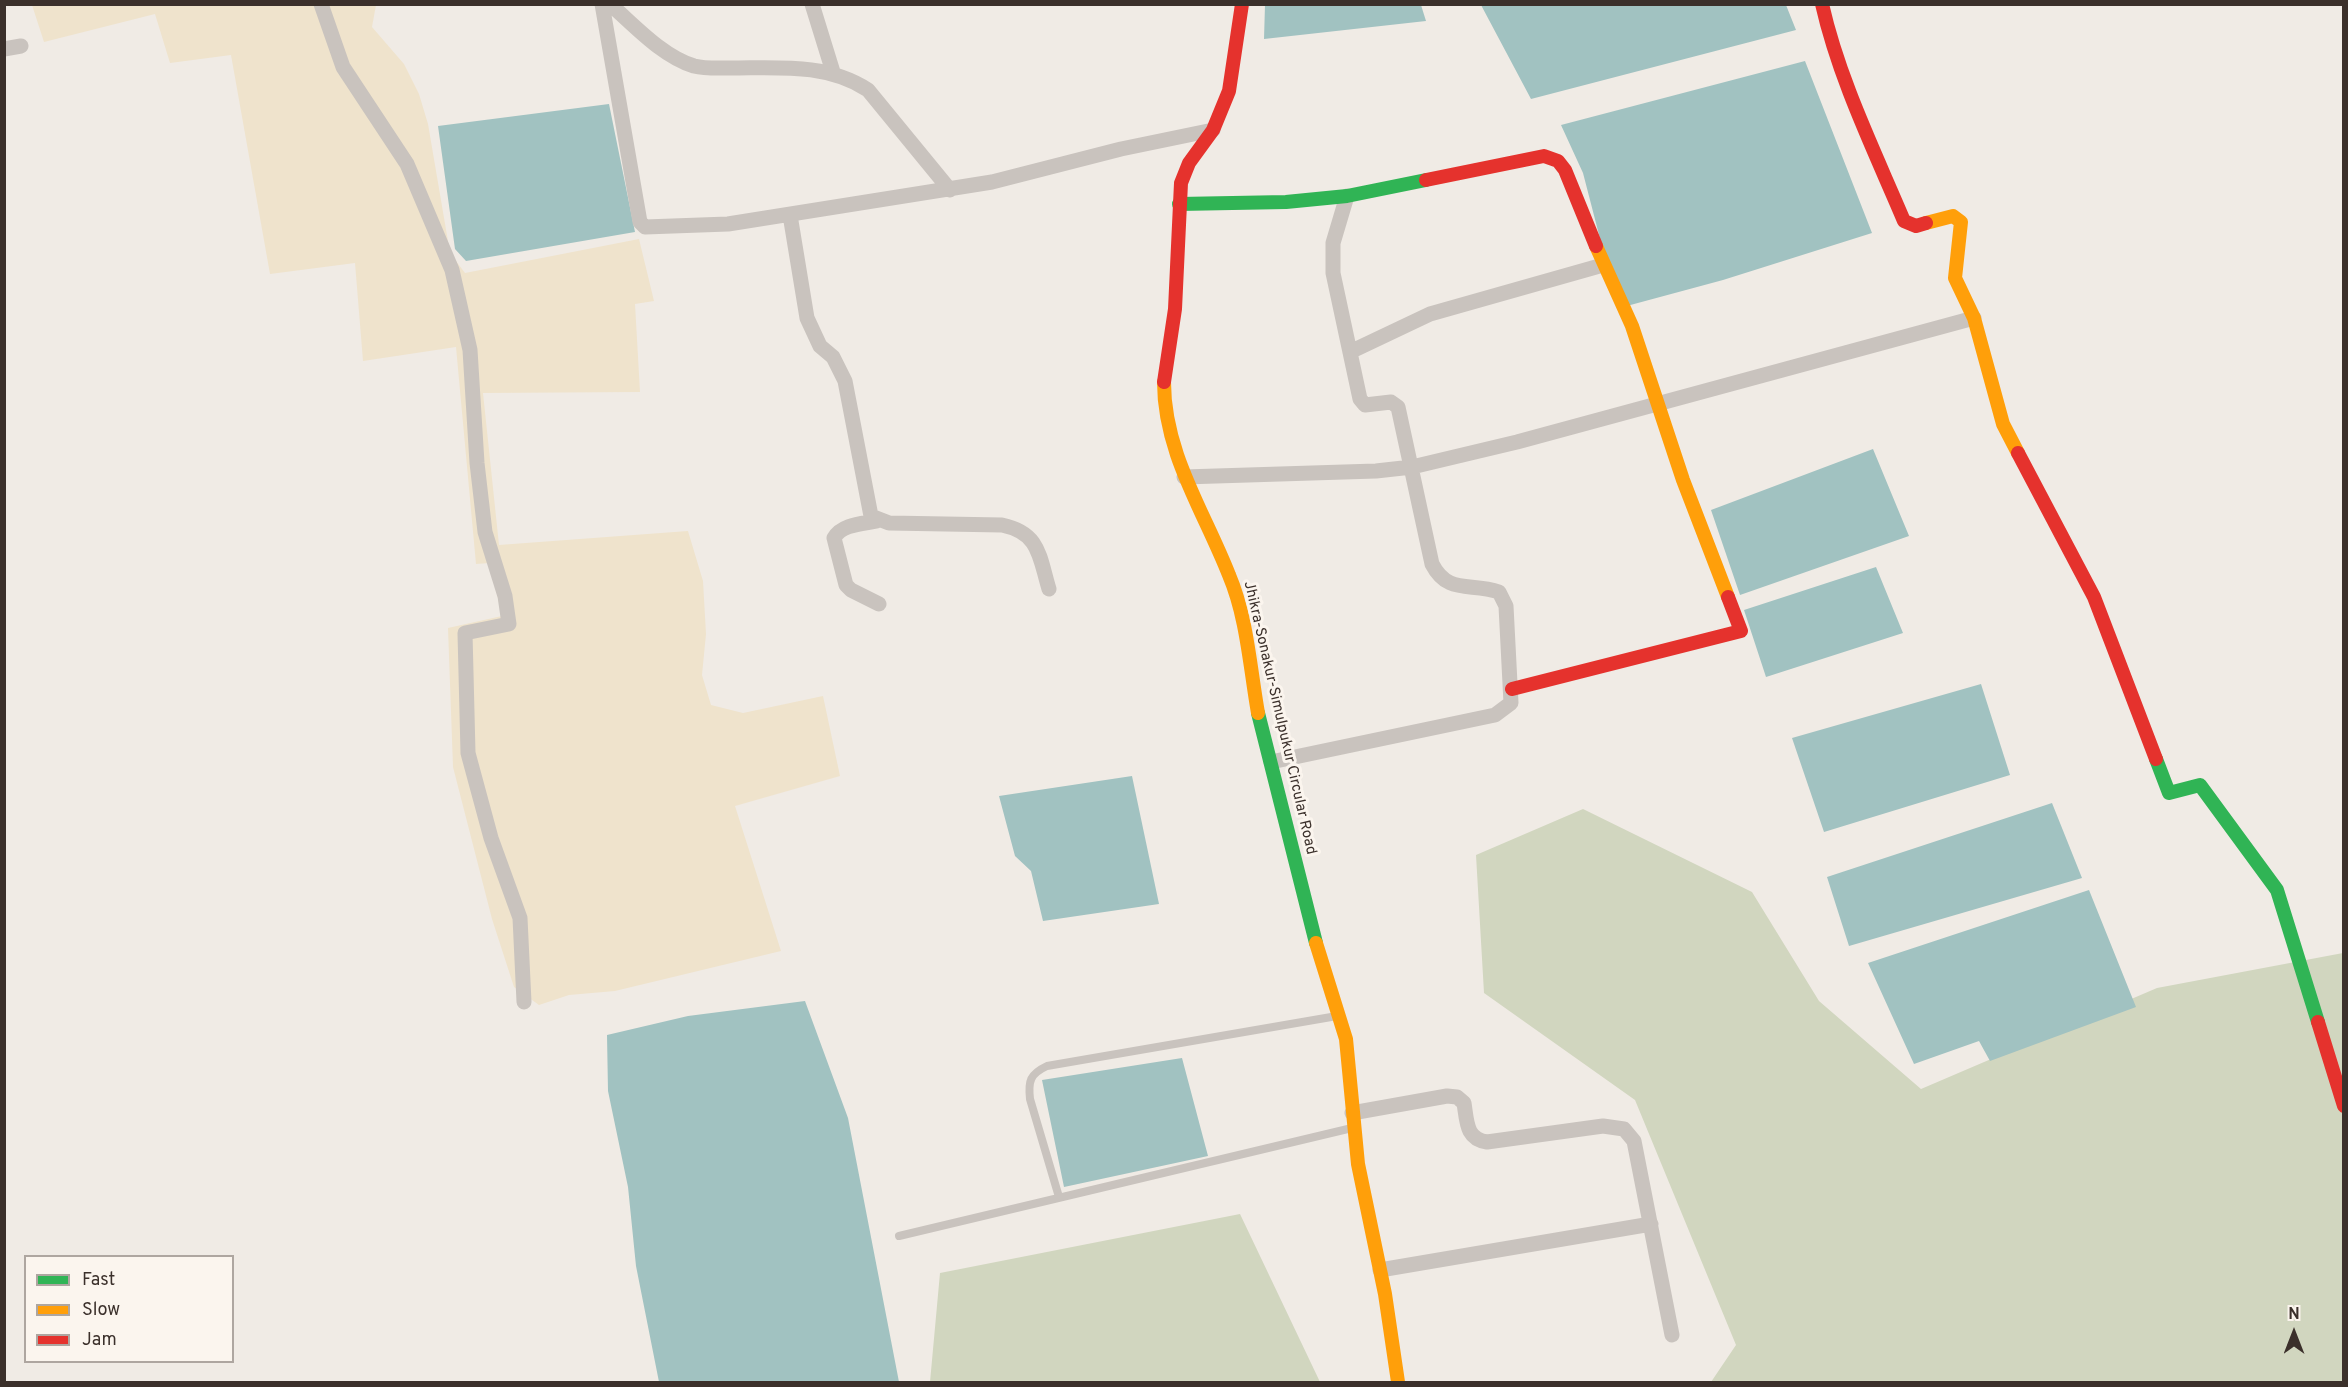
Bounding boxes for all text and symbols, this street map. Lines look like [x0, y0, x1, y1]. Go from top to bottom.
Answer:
street label: Jhikra-Sonakur-Simulpukur Circular Road [1239, 580, 1319, 856]
legend [24, 1255, 234, 1363]
text: Fast [82, 1269, 115, 1292]
text: Slow [82, 1299, 120, 1322]
north arrow [2264, 1303, 2324, 1363]
text: N [2288, 1305, 2300, 1325]
text: Jam [82, 1329, 117, 1352]

